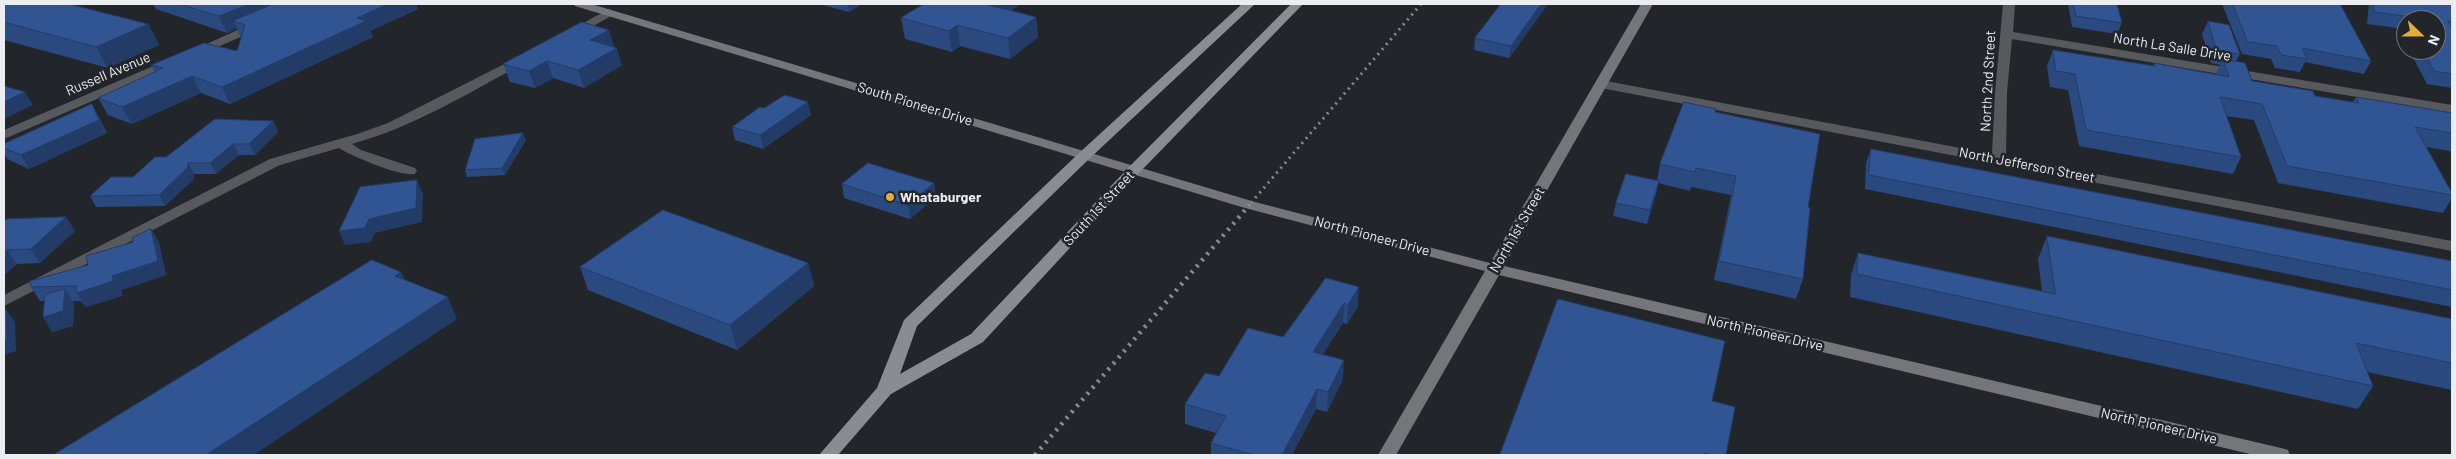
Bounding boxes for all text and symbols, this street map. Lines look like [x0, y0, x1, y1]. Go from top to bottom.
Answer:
north arrow [2396, 10, 2446, 60]
street label: North La Salle Drive [2112, 29, 2232, 65]
street label: North 2nd Street [1977, 30, 1999, 132]
text: N [2425, 33, 2444, 48]
street label: Russell Avenue [63, 49, 153, 99]
street label: South Pioneer Drive [855, 78, 975, 130]
street label: North Jefferson Street [1958, 144, 2096, 186]
street label: South 1st Street [1060, 167, 1138, 249]
street label: North 1st Street [1486, 184, 1548, 276]
place label: Whataburger [900, 189, 981, 205]
marker: Whataburger [884, 191, 896, 203]
street label: North Pioneer Drive [1312, 213, 1432, 259]
street label: North Pioneer Drive [1705, 311, 1825, 355]
street label: North Pioneer Drive [2099, 404, 2219, 448]

